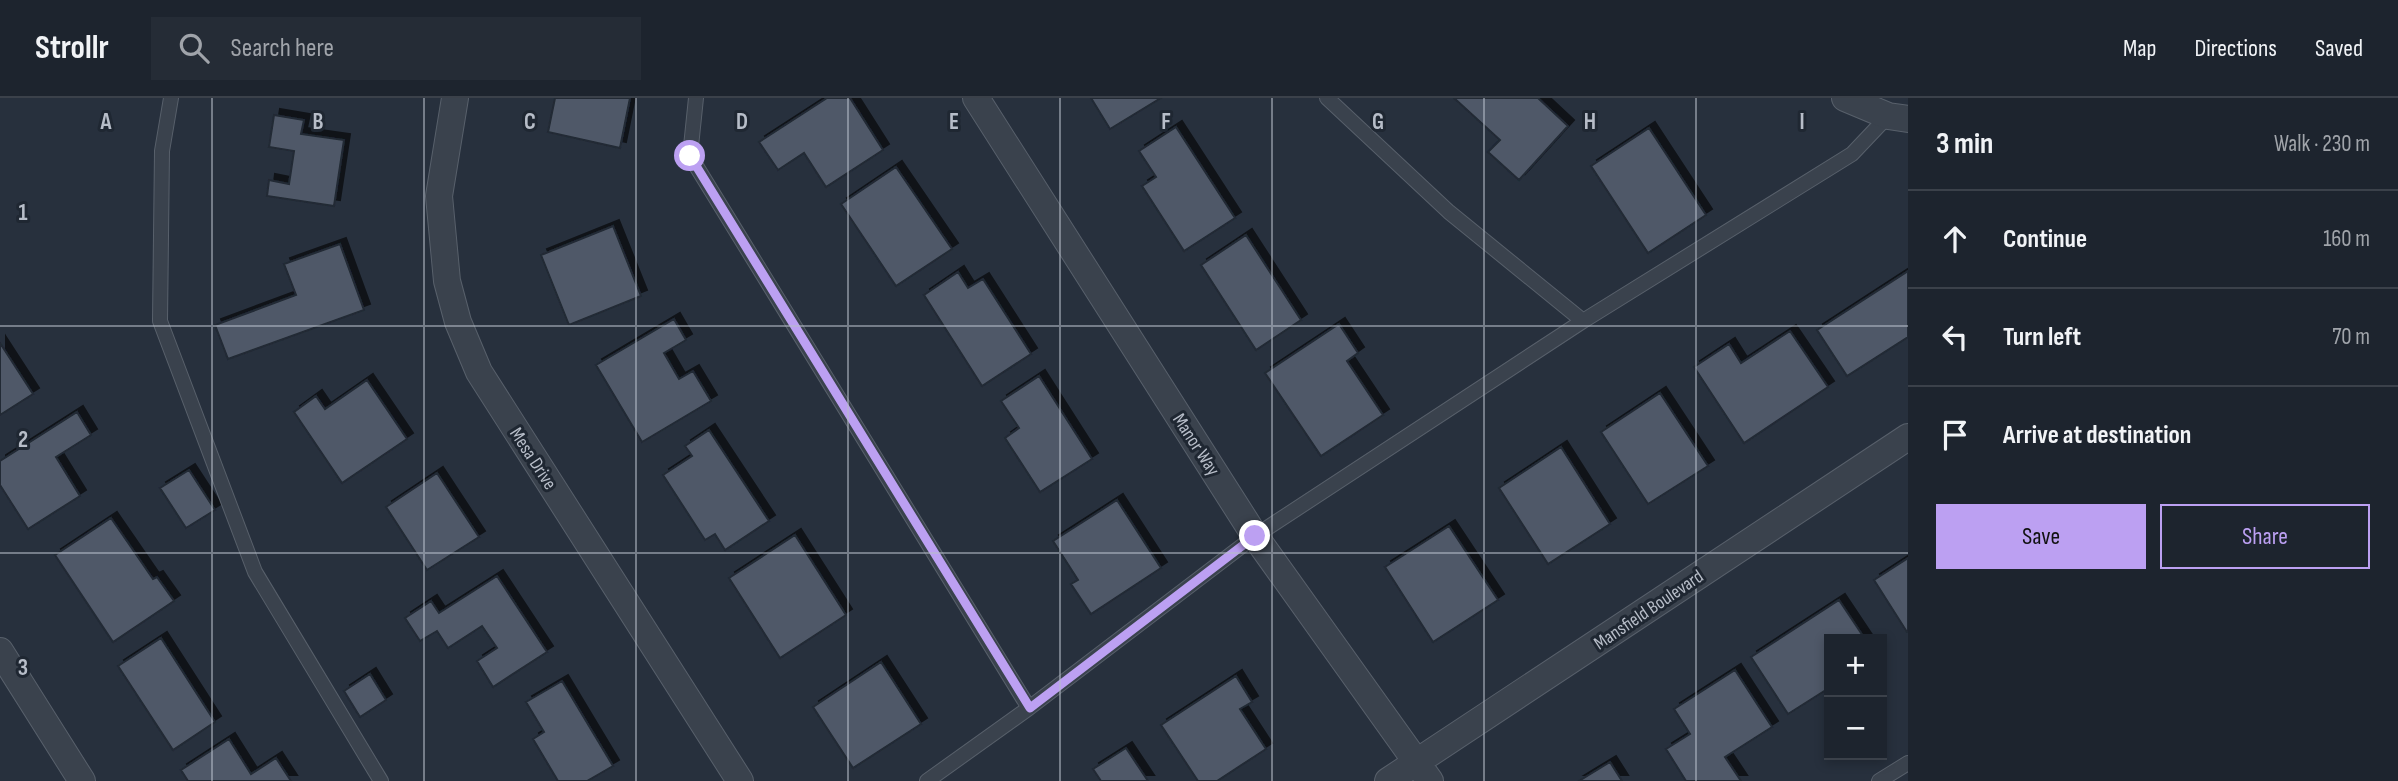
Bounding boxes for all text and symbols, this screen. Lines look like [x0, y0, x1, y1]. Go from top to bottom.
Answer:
search box [151, 17, 641, 80]
text: Strollr [35, 28, 109, 68]
icon: search [175, 29, 213, 67]
text: Search here [231, 33, 334, 64]
text: Map [2123, 34, 2156, 63]
text: Directions [2194, 34, 2277, 63]
text: Saved [2315, 34, 2363, 63]
text: A [100, 108, 113, 136]
text: B [313, 108, 324, 136]
text: C [524, 108, 536, 136]
text: D [736, 108, 748, 136]
text: E [949, 108, 959, 136]
text: F [1161, 108, 1171, 136]
text: G [1372, 108, 1384, 136]
text: H [1584, 108, 1596, 136]
text: I [1799, 108, 1805, 136]
text: 3 min [1936, 126, 1993, 162]
text: Walk · 230 m [2274, 130, 2370, 158]
route start [674, 140, 705, 171]
text: 1 [18, 199, 28, 227]
icon: ahead [1936, 220, 1974, 258]
text: Continue [2003, 224, 2087, 255]
text: 160 m [2323, 225, 2370, 253]
icon: left [1936, 318, 1974, 356]
text: Turn left [2003, 322, 2081, 353]
text: 70 m [2332, 323, 2370, 351]
street label: Manor Way [1167, 409, 1225, 481]
icon: arrive [1936, 416, 1974, 454]
text: Arrive at destination [2003, 420, 2191, 451]
street label: Mesa Drive [504, 424, 561, 494]
text: 2 [18, 426, 28, 454]
button: Save [1936, 504, 2146, 569]
button: Share [2160, 504, 2370, 569]
route end [1239, 520, 1270, 551]
street label: Mansfield Boulevard [1590, 565, 1708, 655]
map controls [1824, 634, 1887, 760]
button: + [1824, 634, 1887, 697]
text: 3 [18, 654, 28, 682]
button: − [1824, 697, 1887, 760]

